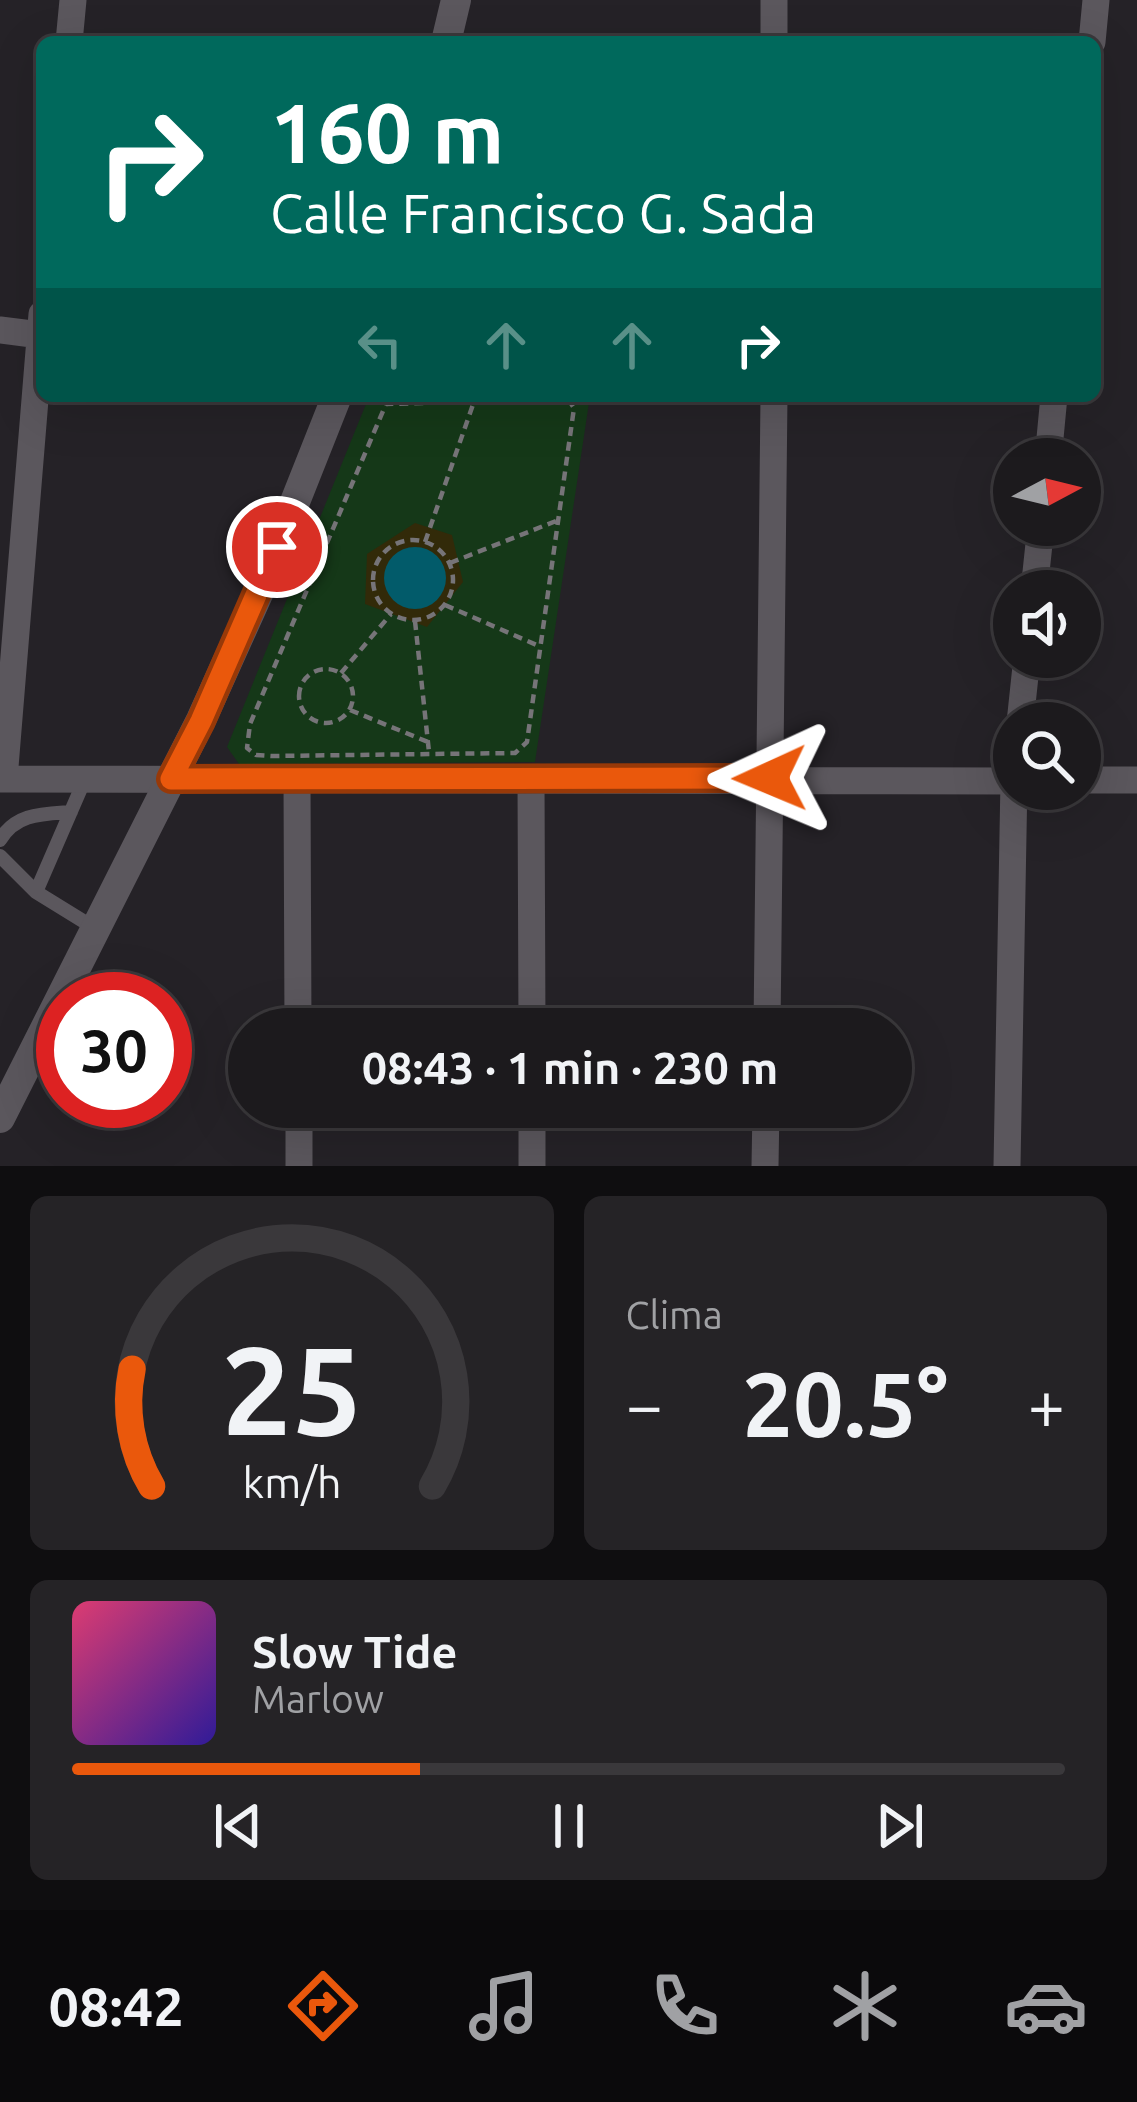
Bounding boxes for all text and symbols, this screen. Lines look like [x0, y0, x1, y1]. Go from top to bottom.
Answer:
icon: right [72, 84, 228, 240]
text: 160 m [270, 85, 504, 179]
text: Calle Francisco G. Sada [270, 183, 816, 243]
icon: left [347, 312, 413, 378]
icon: ahead [473, 312, 539, 378]
icon: ahead [599, 312, 665, 378]
icon: right [725, 312, 791, 378]
north arrow [993, 438, 1101, 546]
map controls [993, 438, 1101, 810]
pin [226, 496, 328, 598]
icon: arrive [244, 514, 310, 580]
button: sound [993, 570, 1101, 678]
button: search [993, 702, 1101, 810]
position arrow [707, 715, 833, 841]
speed limit sign: 30 [36, 972, 192, 1128]
text: 08:43 · 1 min · 230 m [362, 1042, 778, 1093]
text: Clima [626, 1293, 723, 1336]
text: 25 [221, 1319, 362, 1459]
text: 20.5° [742, 1353, 948, 1454]
text: − [626, 1367, 663, 1441]
text: + [1028, 1367, 1065, 1441]
text: km/h [242, 1458, 341, 1506]
text: Slow Tide [252, 1626, 457, 1677]
text: Marlow [252, 1677, 384, 1720]
icon: previous [205, 1793, 271, 1859]
icon: pause [536, 1793, 602, 1859]
icon: next [867, 1793, 933, 1859]
icon: directions [281, 1964, 365, 2048]
icon: music [462, 1964, 546, 2048]
icon: phone [643, 1964, 727, 2048]
icon: climate [823, 1964, 907, 2048]
icon: car [1004, 1964, 1088, 2048]
text: 08:42 [48, 1976, 184, 2036]

